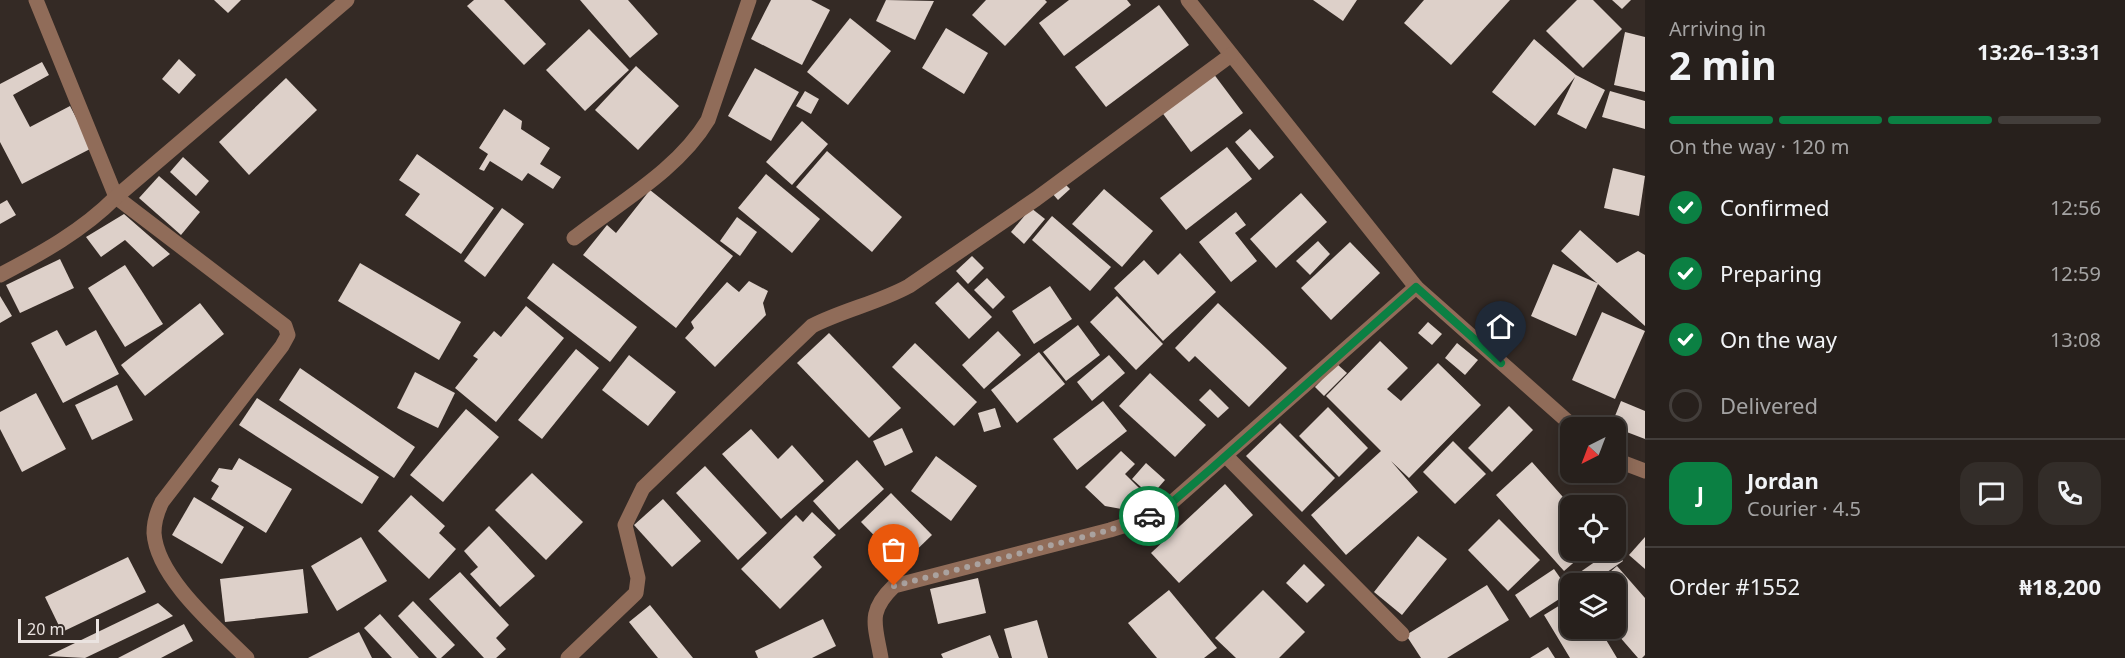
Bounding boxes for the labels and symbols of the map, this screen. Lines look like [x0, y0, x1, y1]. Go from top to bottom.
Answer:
pin [1475, 301, 1526, 363]
north arrow [1560, 417, 1626, 483]
courier [1119, 486, 1179, 546]
pin [868, 524, 919, 586]
scale bar [18, 616, 99, 644]

